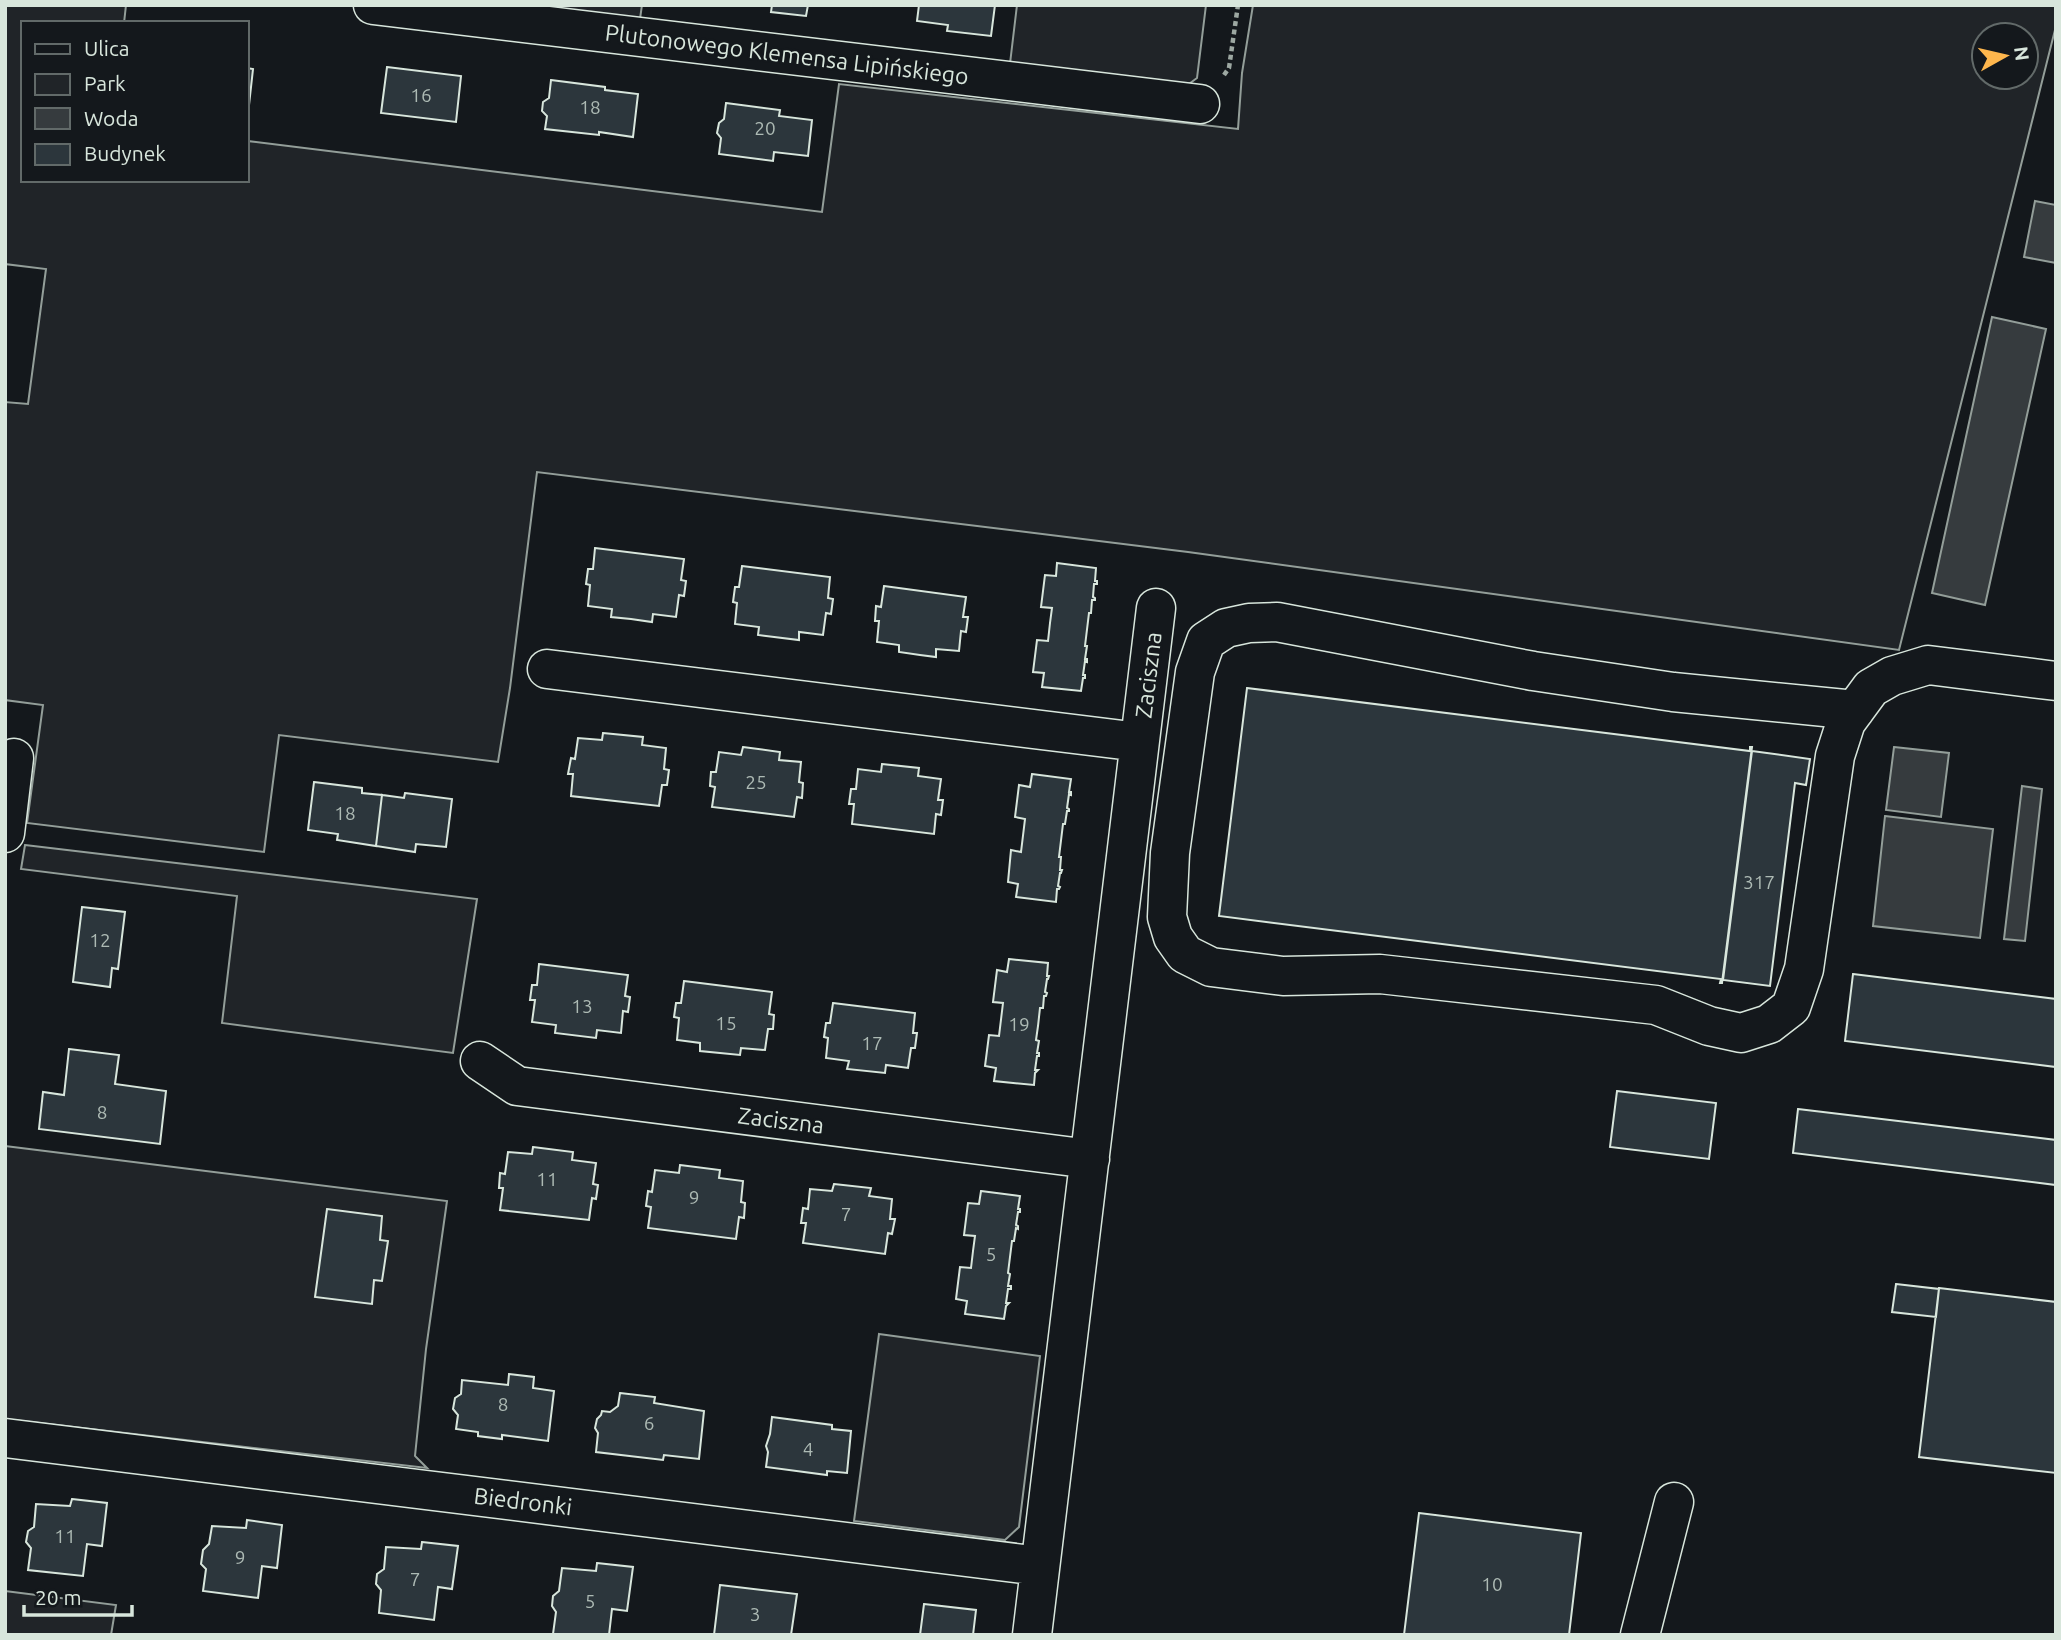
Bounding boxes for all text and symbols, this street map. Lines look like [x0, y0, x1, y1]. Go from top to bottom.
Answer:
street label: Plutonowego Klemensa Lipińskiego [604, 19, 970, 89]
legend [21, 21, 248, 182]
north arrow [1970, 21, 2040, 91]
text: Ulica [84, 36, 129, 60]
text: N [2010, 45, 2034, 62]
text: Park [84, 71, 126, 95]
house number: 16 [410, 84, 432, 106]
house number: 18 [579, 96, 601, 118]
text: Woda [84, 106, 138, 130]
house number: 20 [754, 117, 776, 139]
text: Budynek [84, 141, 166, 165]
street label: Zaciszna [1130, 630, 1166, 720]
house number: 25 [745, 771, 767, 793]
house number: 18 [334, 802, 356, 824]
house number: 317 [1743, 871, 1775, 893]
house number: 12 [89, 929, 111, 951]
house number: 13 [571, 995, 593, 1017]
house number: 15 [715, 1012, 737, 1034]
house number: 19 [1008, 1013, 1030, 1035]
house number: 17 [861, 1032, 883, 1054]
house number: 8 [97, 1101, 107, 1123]
street label: Zaciszna [736, 1102, 826, 1138]
house number: 11 [536, 1168, 558, 1190]
house number: 9 [689, 1186, 699, 1208]
house number: 7 [841, 1203, 851, 1225]
house number: 5 [986, 1243, 996, 1265]
house number: 8 [498, 1393, 508, 1415]
house number: 6 [644, 1412, 654, 1434]
house number: 4 [803, 1438, 813, 1460]
street label: Biedronki [472, 1483, 574, 1519]
house number: 11 [54, 1525, 76, 1547]
house number: 9 [235, 1546, 245, 1568]
house number: 7 [410, 1568, 420, 1590]
house number: 10 [1481, 1573, 1503, 1595]
scale bar [24, 1574, 133, 1618]
text: 20 m [35, 1585, 82, 1609]
house number: 5 [585, 1590, 595, 1612]
house number: 3 [750, 1603, 760, 1625]

